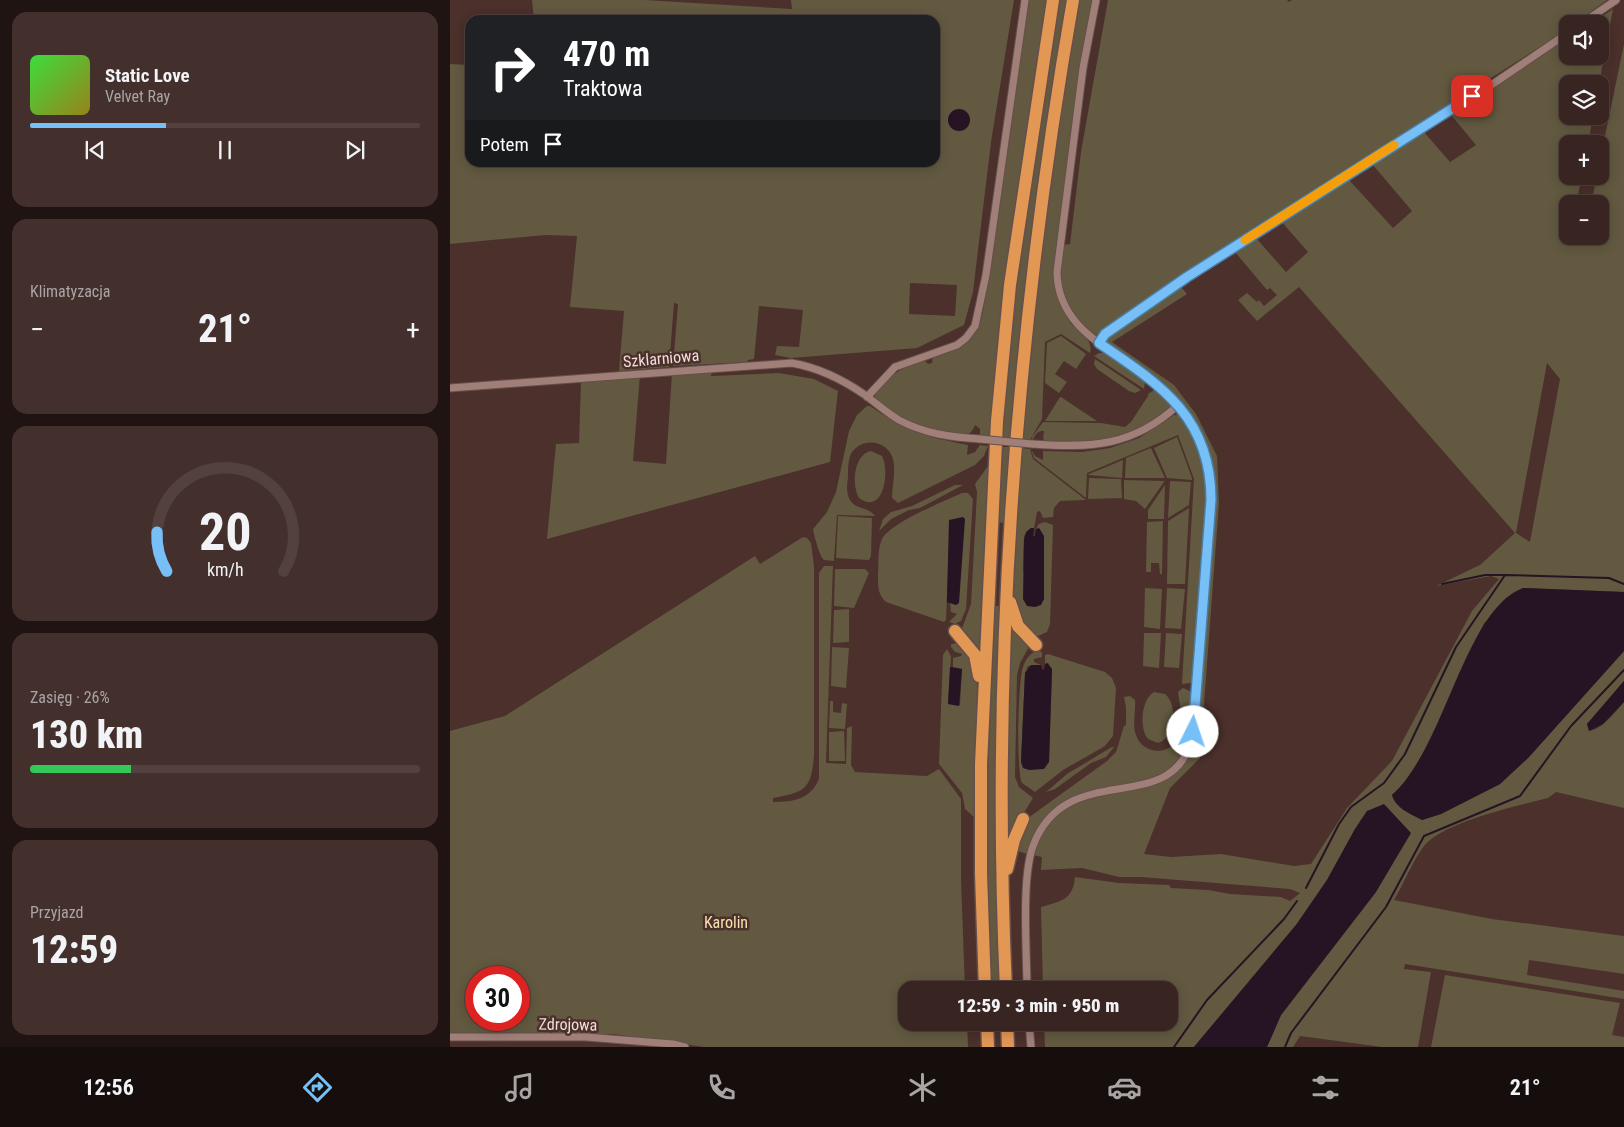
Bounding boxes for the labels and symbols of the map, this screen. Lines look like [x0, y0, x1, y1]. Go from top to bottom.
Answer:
pin [1451, 75, 1493, 117]
street label: Szklarniowa [622, 346, 700, 371]
position arrow [1166, 705, 1218, 757]
park label: Karolin [704, 913, 748, 932]
speed limit sign: 30 [465, 966, 530, 1031]
street label: Zdrojowa [539, 1014, 597, 1035]

